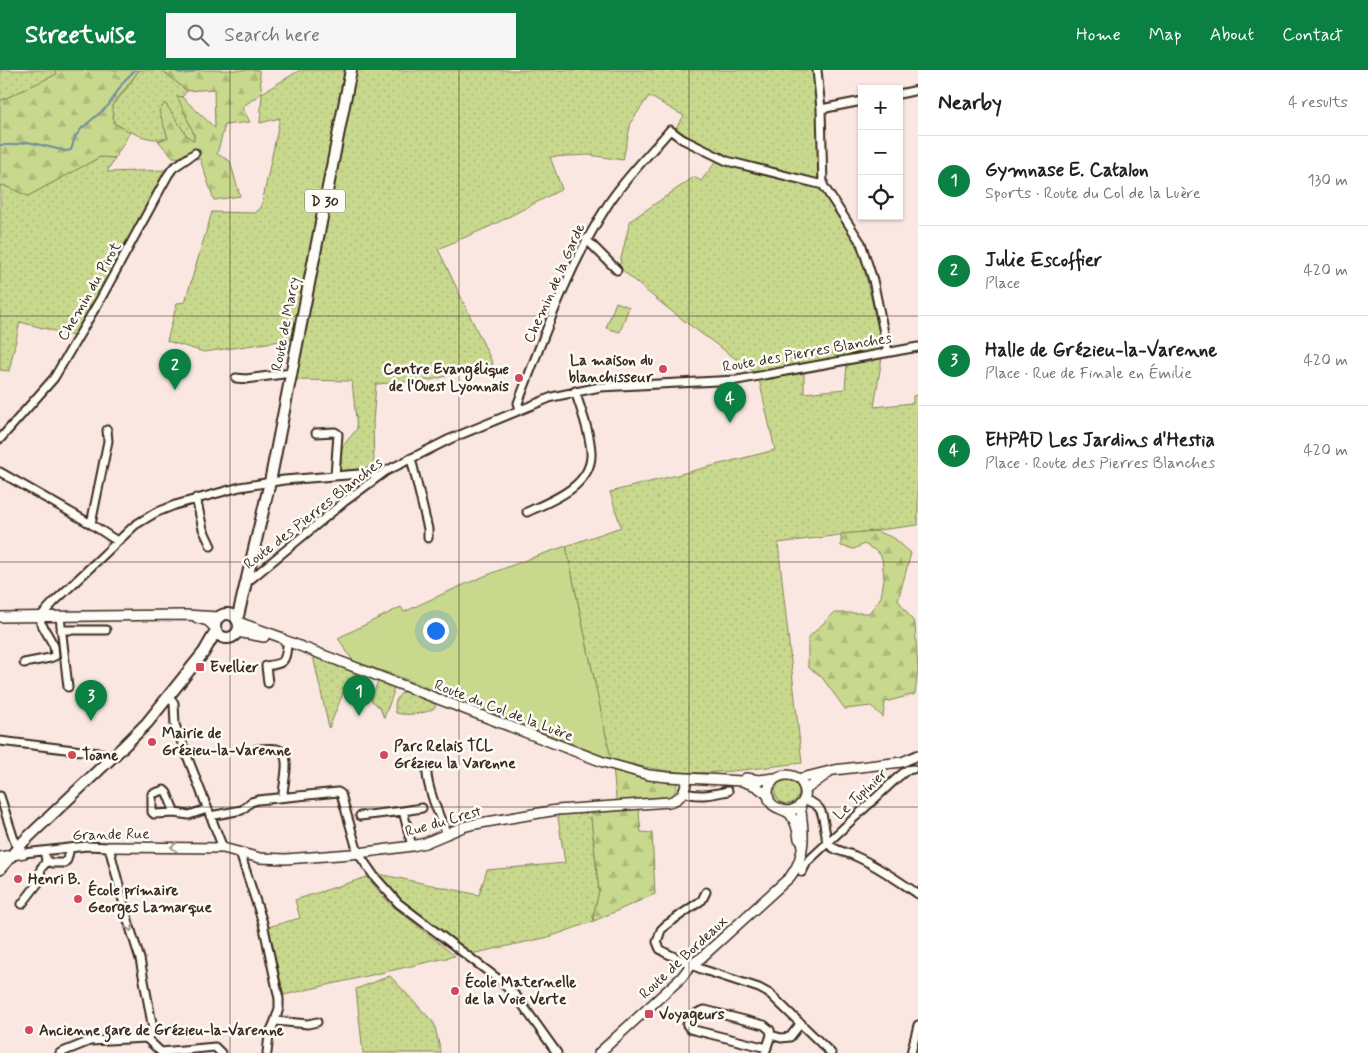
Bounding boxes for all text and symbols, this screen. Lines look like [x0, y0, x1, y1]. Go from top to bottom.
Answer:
search box [166, 13, 516, 58]
text: Streetwise [25, 20, 136, 51]
icon: search [184, 21, 212, 49]
text: Search here [224, 23, 320, 48]
text: Home [1076, 23, 1121, 47]
text: Map [1149, 23, 1182, 47]
text: About [1210, 23, 1254, 47]
text: Contact [1282, 23, 1343, 47]
map controls [858, 85, 903, 220]
button: + [858, 85, 903, 130]
text: Nearby [938, 89, 1002, 117]
text: 4 results [1288, 92, 1348, 113]
button: − [858, 130, 903, 175]
text: Gymnase E. Catalon [985, 158, 1149, 183]
text: 1 [950, 170, 958, 191]
text: 130 m [1307, 170, 1348, 191]
button: locate [858, 175, 903, 220]
text: Sports · Route du Col de la Luère [985, 183, 1201, 204]
road number: D 30 [305, 190, 345, 212]
street label: Chemin de la Garde [520, 220, 590, 346]
street label: Chemin du Pirot [53, 238, 126, 345]
text: Julie Escoffier [985, 248, 1102, 273]
text: 2 [950, 260, 958, 281]
text: 420 m [1304, 260, 1348, 281]
text: Place [985, 273, 1020, 294]
street label: Route de Marcy [267, 275, 305, 373]
street label: Route des Pierres Blanches [721, 328, 894, 378]
text: Halle de Grézieu-la-Varenne [985, 338, 1217, 363]
pin: 2 [159, 349, 191, 390]
text: 3 [950, 350, 958, 371]
text: 420 m [1304, 350, 1348, 371]
place label: La maison du blanchisseur [569, 351, 654, 388]
place label: Centre Evangélique de l'Ouest Lyonnais [383, 360, 509, 397]
marker: La maison du blanchisseur [657, 363, 669, 375]
text: Place · Rue de Finale en Émilie [985, 363, 1192, 384]
marker: Centre Evangélique de l'Ouest Lyonnais [513, 372, 525, 384]
pin: 4 [714, 382, 746, 423]
text: EHPAD Les Jardins d'Hestia [985, 428, 1215, 453]
text: 4 [949, 440, 959, 461]
text: 420 m [1304, 440, 1348, 461]
street label: Route des Pierres Blanches [240, 453, 388, 574]
text: Place · Route des Pierres Blanches [985, 453, 1215, 474]
your location [423, 618, 449, 644]
place label: Evellier [210, 658, 259, 678]
marker: Evellier [194, 661, 206, 673]
pin: 1 [343, 675, 375, 716]
street label: Route du Col de la Luère [431, 675, 576, 747]
pin: 3 [75, 680, 107, 721]
place label: Mairie de Grézieu-la-Varenne [162, 724, 291, 761]
marker: Mairie de Grézieu-la-Varenne [146, 736, 158, 748]
place label: Parc Relais TCL Grézieu la Varenne [394, 737, 516, 774]
place label: Toane [82, 746, 118, 766]
marker: Toane [66, 749, 78, 761]
marker: Parc Relais TCL Grézieu la Varenne [378, 749, 390, 761]
street label: Le Tupinier [829, 764, 893, 825]
street label: Rue du Crest [403, 801, 484, 842]
street label: Grande Rue [72, 824, 150, 846]
one-way arrow [170, 842, 178, 852]
place label: Henri B. [28, 870, 81, 890]
marker: Henri B. [12, 873, 24, 885]
place label: École primaire Georges Lamarque [88, 879, 213, 920]
marker: École primaire Georges Lamarque [72, 893, 84, 905]
street label: Route de Bordeaux [635, 911, 732, 1004]
one-way arrow [125, 923, 135, 931]
place label: École Maternelle de la Voie Verte [465, 971, 576, 1010]
marker: École Maternelle de la Voie Verte [449, 985, 461, 997]
place label: Voyageurs [659, 1005, 725, 1027]
marker: Voyageurs [643, 1008, 655, 1020]
place label: Ancienne gare de Grézieu-la-Varenne [39, 1021, 284, 1043]
marker: Ancienne gare de Grézieu-la-Varenne [23, 1024, 35, 1036]

